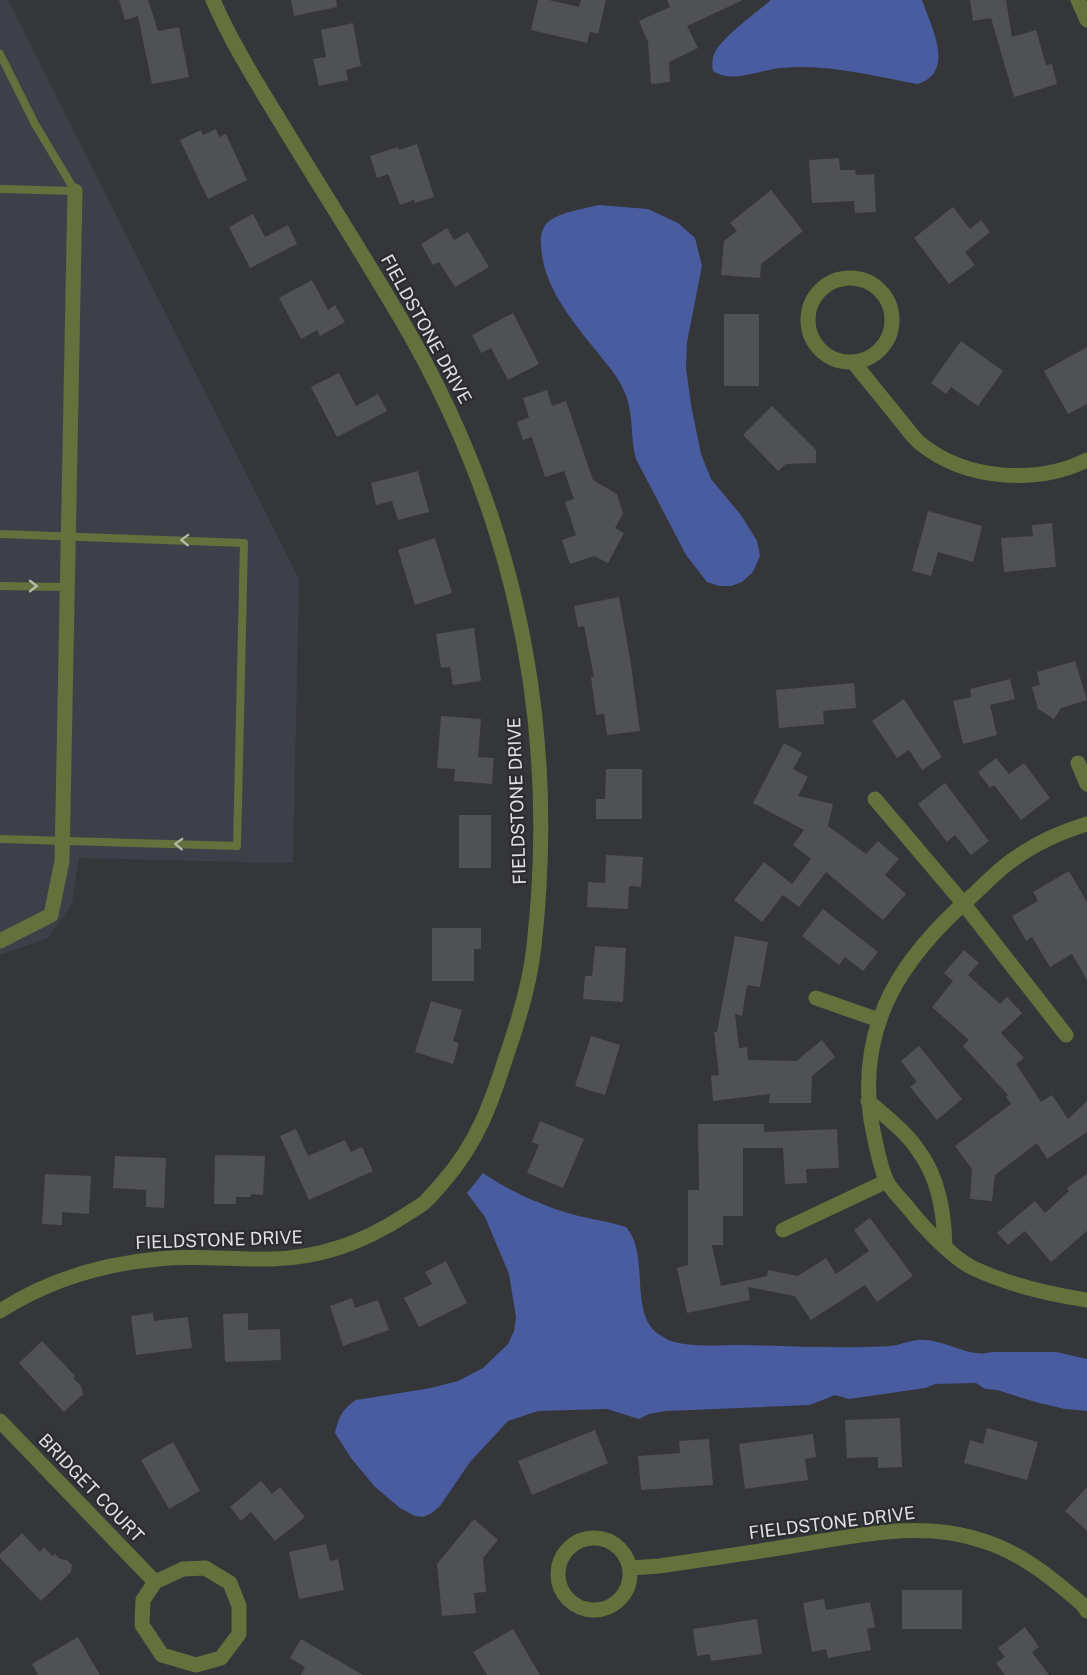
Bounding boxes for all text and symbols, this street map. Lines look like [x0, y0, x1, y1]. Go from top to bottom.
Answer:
street label: FIELDSTONE DRIVE [377, 250, 476, 407]
one-way arrow [181, 534, 190, 547]
one-way arrow [29, 580, 38, 592]
street label: FIELDSTONE DRIVE [503, 717, 530, 885]
one-way arrow [174, 837, 183, 850]
street label: FIELDSTONE DRIVE [135, 1226, 303, 1253]
street label: BRIDGET COURT [34, 1429, 149, 1546]
street label: FIELDSTONE DRIVE [748, 1502, 916, 1543]

